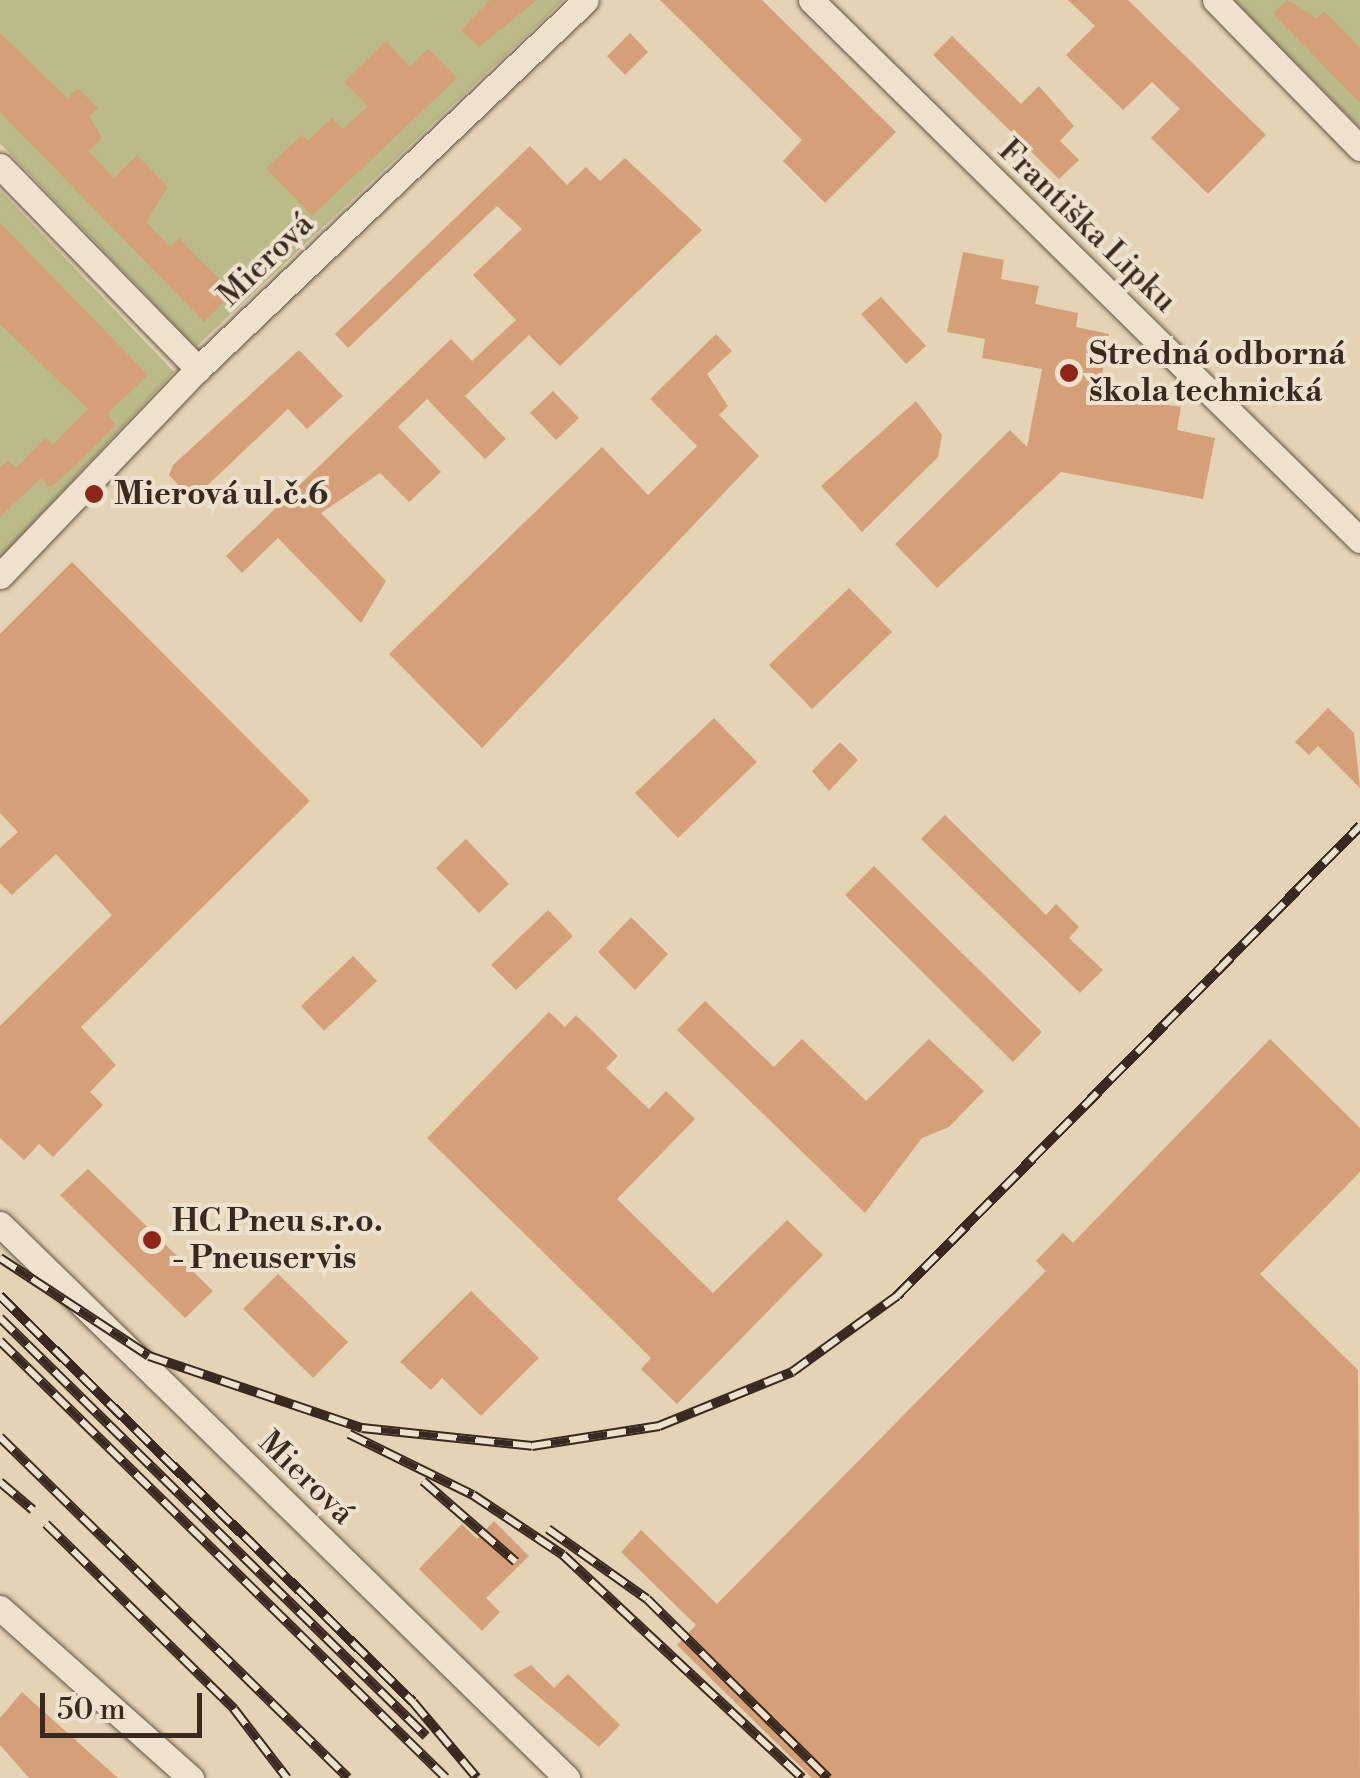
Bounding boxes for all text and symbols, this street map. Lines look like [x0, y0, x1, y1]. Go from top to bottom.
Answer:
street label: Františka Lipku [990, 132, 1184, 320]
street label: Mierová [210, 205, 322, 315]
place label: Stredná odborná škola technická [1089, 336, 1346, 411]
marker: Stredná odborná škola technická [1058, 362, 1080, 384]
place label: Mierová ul.č.6 [114, 475, 328, 513]
marker: Mierová ul.č.6 [83, 483, 105, 505]
place label: HC Pneu s.r.o. - Pneuservis [172, 1203, 383, 1278]
marker: HC Pneu s.r.o. - Pneuservis [141, 1229, 163, 1251]
street label: Mierová [250, 1423, 362, 1533]
scale bar [45, 1673, 208, 1735]
text: 50 m [57, 1691, 126, 1729]

